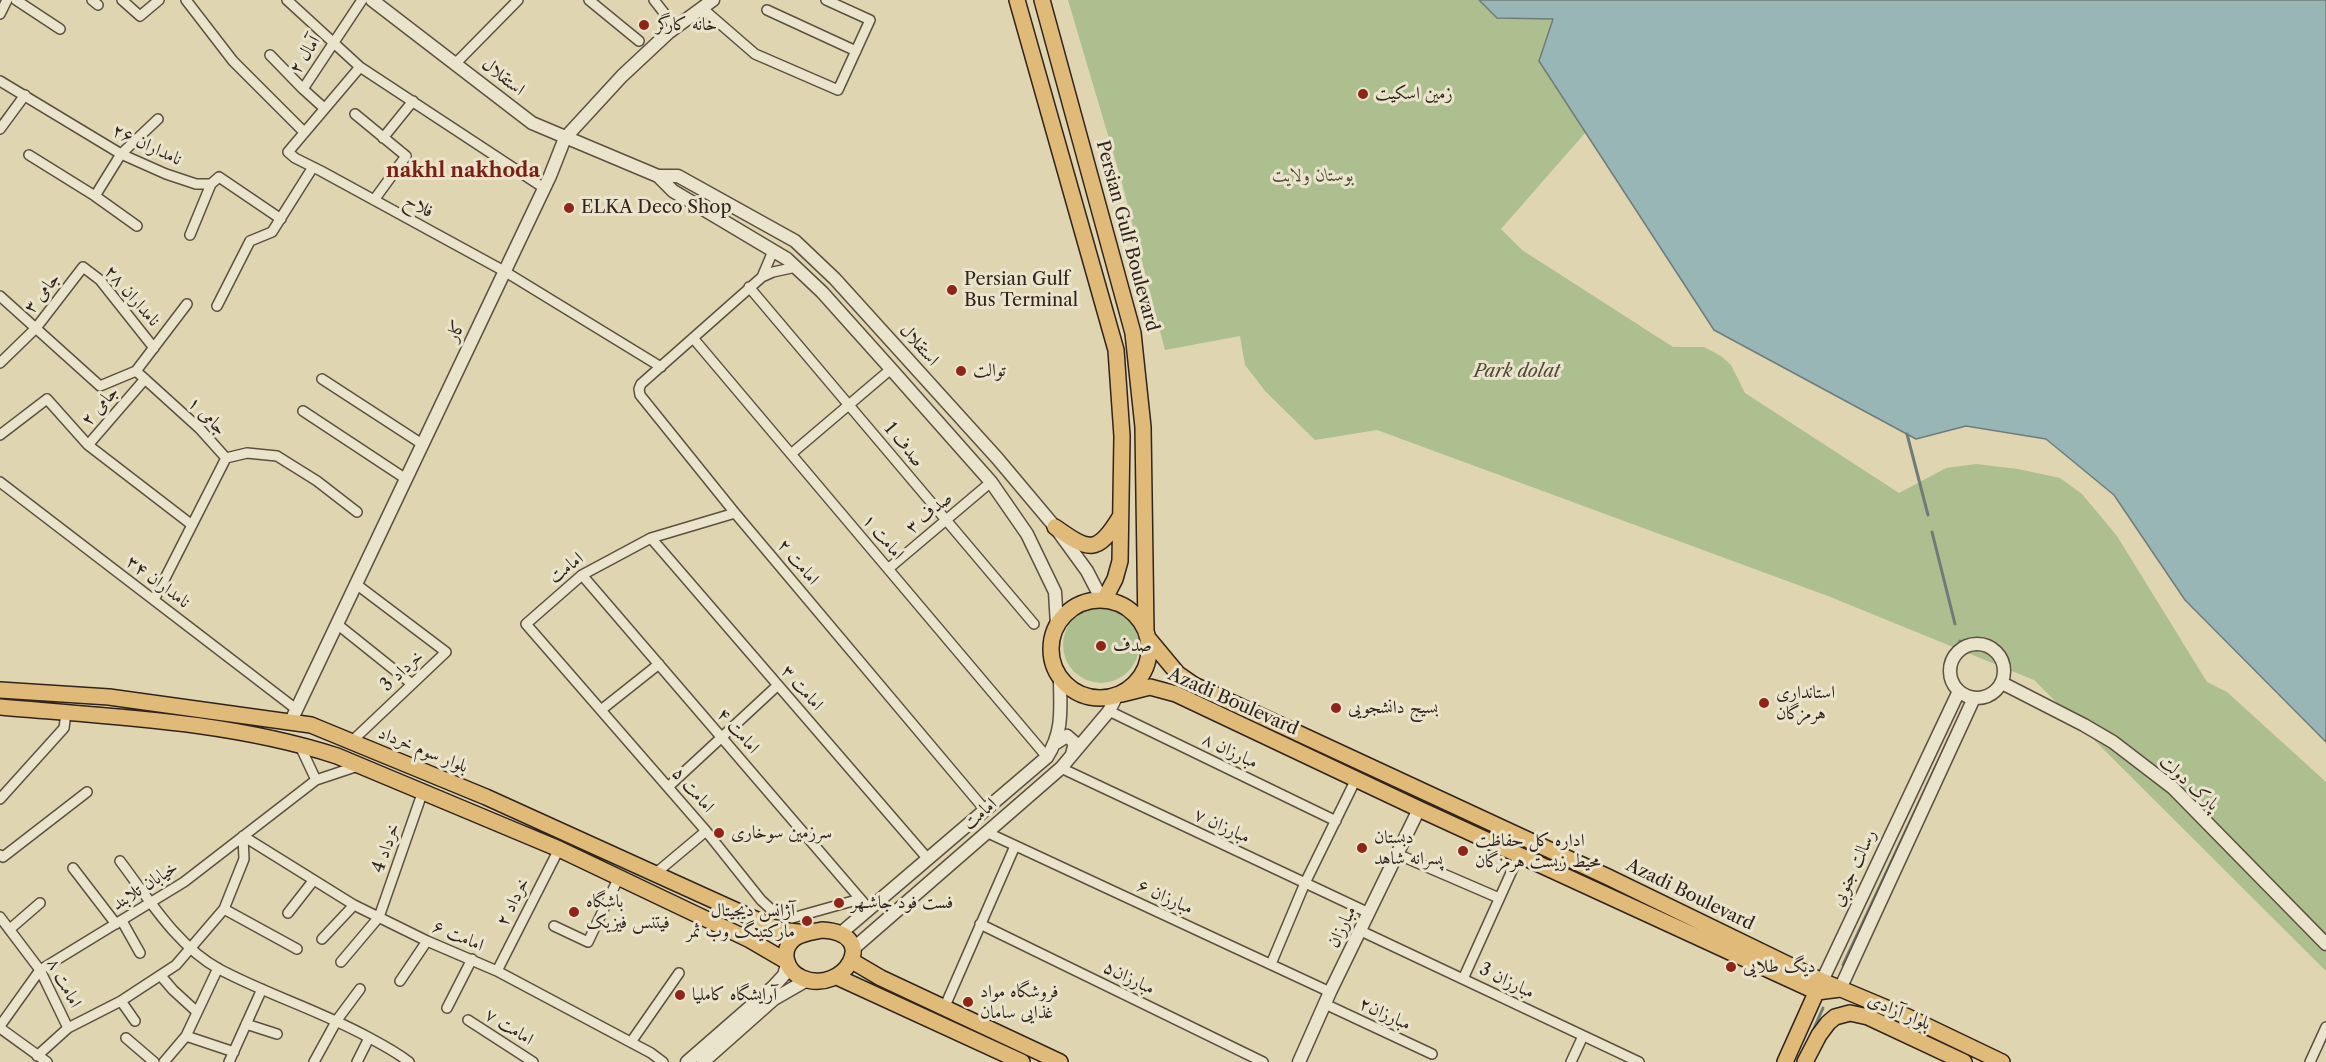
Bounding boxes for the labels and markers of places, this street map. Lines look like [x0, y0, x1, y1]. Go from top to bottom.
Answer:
place label: خانه کارگر [656, 14, 717, 36]
marker: خانه کارگر [637, 18, 651, 32]
place label: زمین اسکیت [1375, 83, 1453, 105]
marker: زمین اسکیت [1356, 87, 1370, 101]
place label: ELKA Deco Shop [581, 197, 731, 219]
marker: ELKA Deco Shop [562, 201, 576, 215]
place label: Persian Gulf Bus Terminal [964, 269, 1078, 312]
marker: Persian Gulf Bus Terminal [945, 283, 959, 297]
place label: توالت [973, 360, 1006, 382]
marker: توالت [954, 364, 968, 378]
place label: صدف [1113, 635, 1152, 657]
marker: صدف [1094, 639, 1108, 653]
place label: استانداری هرمزگان [1776, 682, 1835, 724]
marker: استانداری هرمزگان [1757, 696, 1771, 710]
place label: بسیج دانشجویی [1348, 697, 1438, 719]
marker: بسیج دانشجویی [1329, 701, 1343, 715]
place label: سرزمین سوخاری [731, 822, 832, 844]
marker: سرزمین سوخاری [712, 826, 726, 840]
place label: دبستان پسرانه شاهد [1374, 827, 1443, 870]
place label: اداره کل حفاظت محیط زیست هرمزگان [1475, 830, 1601, 872]
marker: دبستان پسرانه شاهد [1355, 841, 1369, 855]
marker: اداره کل حفاظت محیط زیست هرمزگان [1456, 844, 1470, 858]
place label: باشگاه فیتنس فیزیک [586, 891, 670, 934]
place label: فست فود جاشـهر [851, 892, 953, 914]
marker: فست فود جاشـهر [832, 896, 846, 910]
place label: آژانس دیجیتال مارکتینگ وب ثمر [686, 900, 795, 942]
marker: باشگاه فیتنس فیزیک [567, 905, 581, 919]
marker: آژانس دیجیتال مارکتینگ وب ثمر [800, 914, 814, 928]
place label: دیگ طلایی [1743, 956, 1816, 978]
marker: دیگ طلایی [1724, 960, 1738, 974]
place label: فروشگاه مواد غذایی سامان [980, 981, 1058, 1024]
place label: آرایشگاه کاملیا [692, 984, 777, 1006]
marker: آرایشگاه کاملیا [673, 988, 687, 1002]
marker: فروشگاه مواد غذایی سامان [961, 995, 975, 1009]

